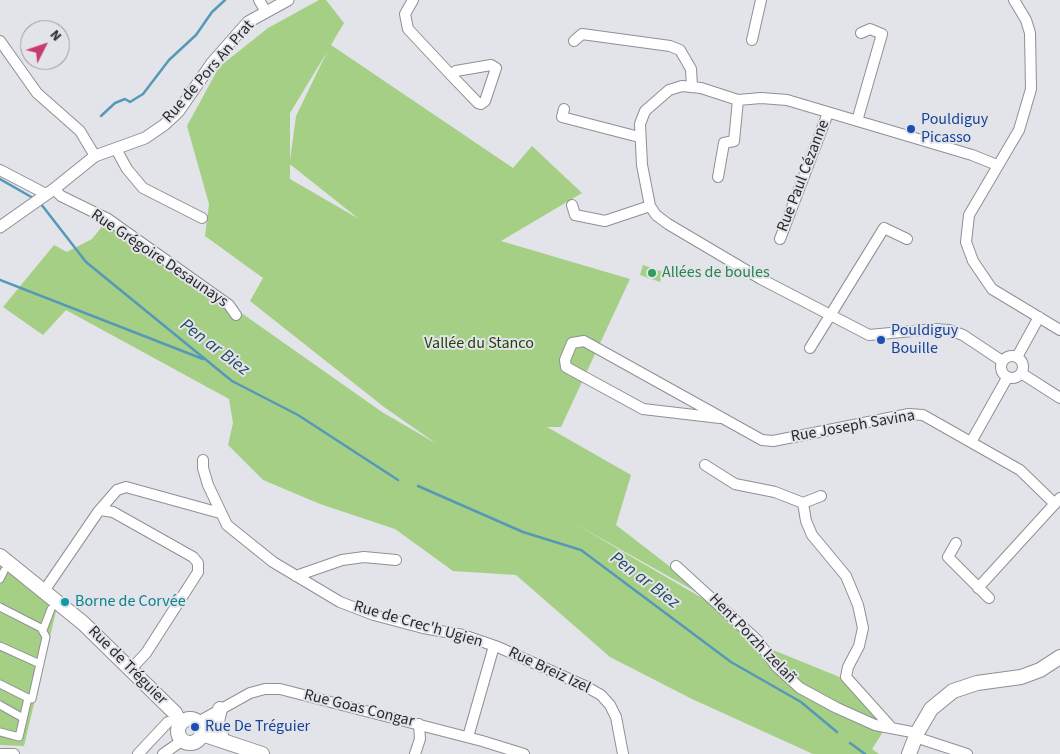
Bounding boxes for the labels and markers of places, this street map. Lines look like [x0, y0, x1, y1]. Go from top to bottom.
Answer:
place label: Pouldiguy Picasso [921, 110, 988, 148]
marker: Pouldiguy Picasso [905, 123, 917, 135]
place label: Allées de boules [662, 263, 770, 283]
marker: Allées de boules [646, 267, 658, 279]
place label: Pouldiguy Bouille [891, 321, 958, 359]
marker: Pouldiguy Bouille [875, 334, 887, 346]
place label: Borne de Corvée [75, 592, 186, 612]
marker: Borne de Corvée [59, 596, 71, 608]
place label: Rue De Tréguier [205, 717, 310, 737]
marker: Rue De Tréguier [189, 721, 201, 733]

